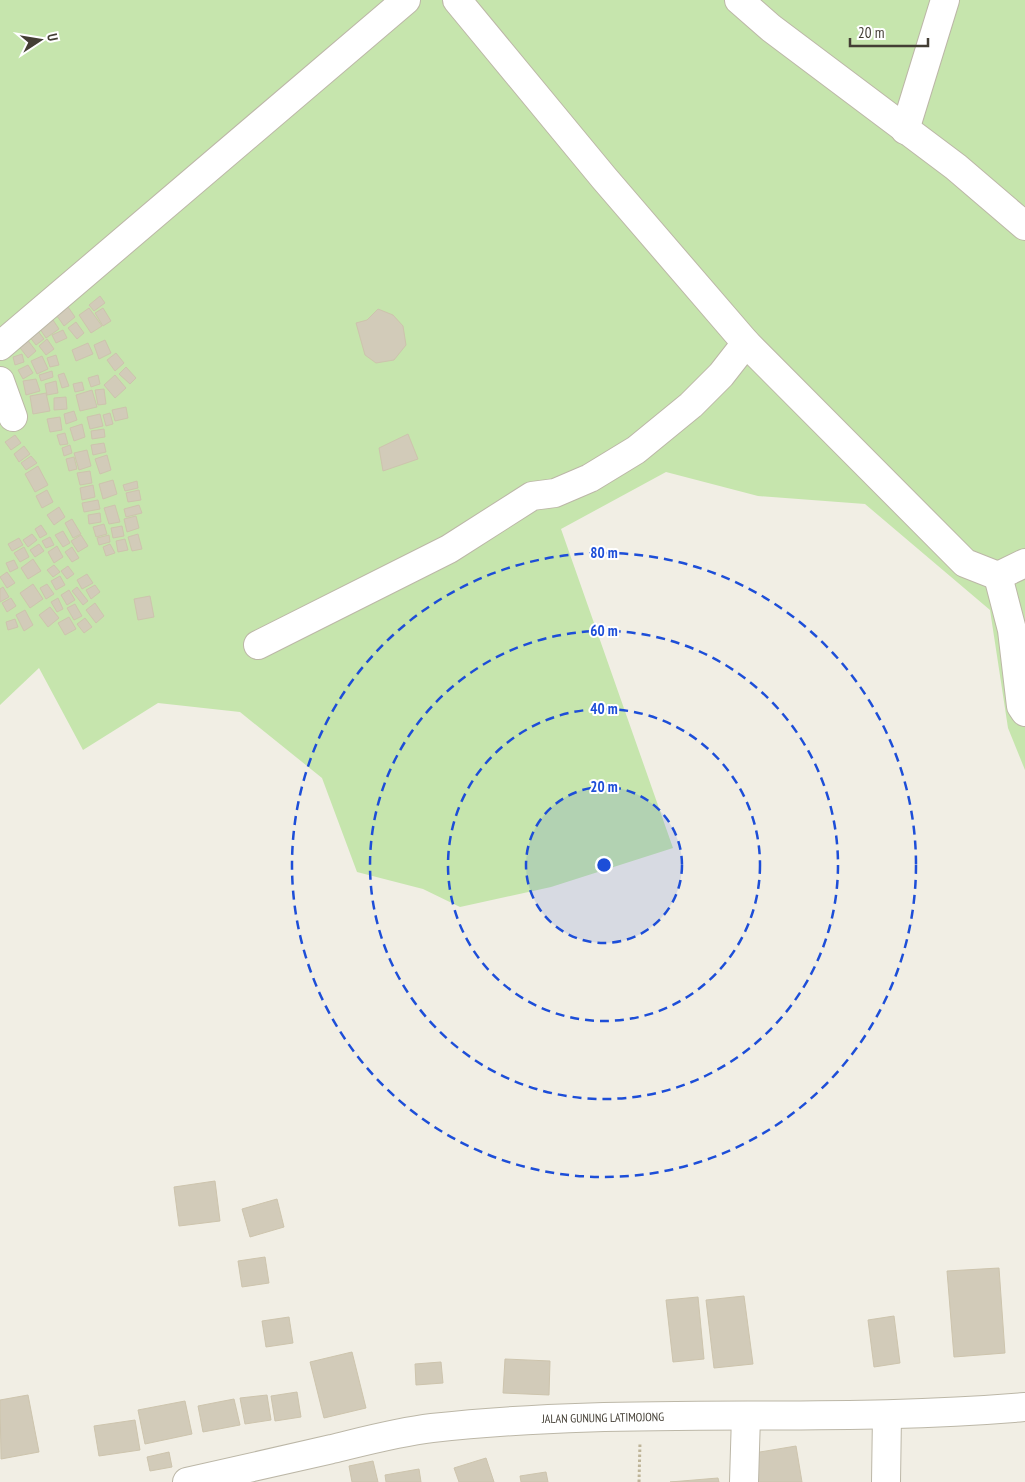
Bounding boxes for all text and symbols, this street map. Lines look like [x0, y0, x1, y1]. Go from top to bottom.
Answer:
north arrow [15, 15, 65, 65]
scale bar [850, 15, 928, 47]
text: 20 m [858, 23, 884, 42]
text: U [43, 32, 62, 43]
text: 80 m [590, 543, 618, 562]
text: 60 m [590, 621, 618, 640]
text: 40 m [590, 699, 618, 718]
text: 20 m [590, 777, 618, 796]
centre of rings [595, 856, 613, 874]
street label: JALAN GUNUNG LATIMOJONG [541, 1409, 664, 1426]

